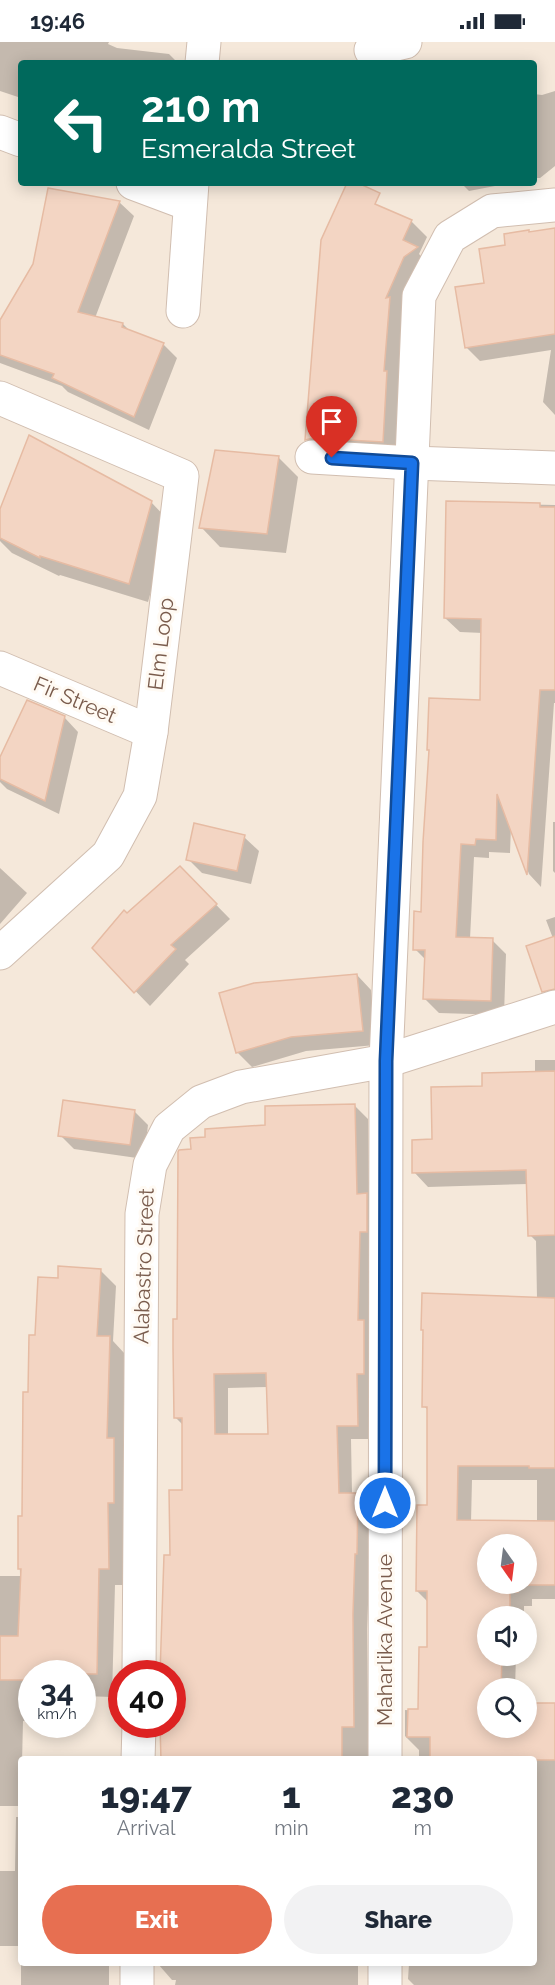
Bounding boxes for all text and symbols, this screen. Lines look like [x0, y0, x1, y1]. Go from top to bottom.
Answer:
text: 19:46 [30, 8, 85, 34]
text: 210 m [141, 83, 260, 132]
icon: left [42, 84, 120, 162]
text: Esmeralda Street [141, 133, 356, 164]
pin [306, 396, 357, 458]
icon: arrive [315, 405, 348, 438]
street label: Elm Loop [142, 596, 179, 692]
street label: Fir Street [30, 671, 120, 728]
street label: Alabastro Street [128, 1188, 159, 1344]
position arrow [353, 1471, 417, 1535]
north arrow [477, 1534, 537, 1594]
map controls [477, 1534, 537, 1738]
street label: Maharlika Avenue [372, 1554, 397, 1726]
button: sound [477, 1606, 537, 1666]
speed limit sign: 40 [108, 1660, 186, 1738]
text: 34 [40, 1674, 74, 1709]
button: search [477, 1678, 537, 1738]
text: km/h [37, 1705, 77, 1723]
text: 19:47 [100, 1774, 192, 1816]
text: 1 [282, 1774, 301, 1816]
text: 230 [391, 1774, 455, 1816]
text: Arrival [117, 1816, 175, 1840]
text: min [274, 1816, 309, 1840]
text: m [414, 1816, 432, 1840]
button: Exit [42, 1885, 272, 1954]
button: Share [284, 1885, 513, 1954]

